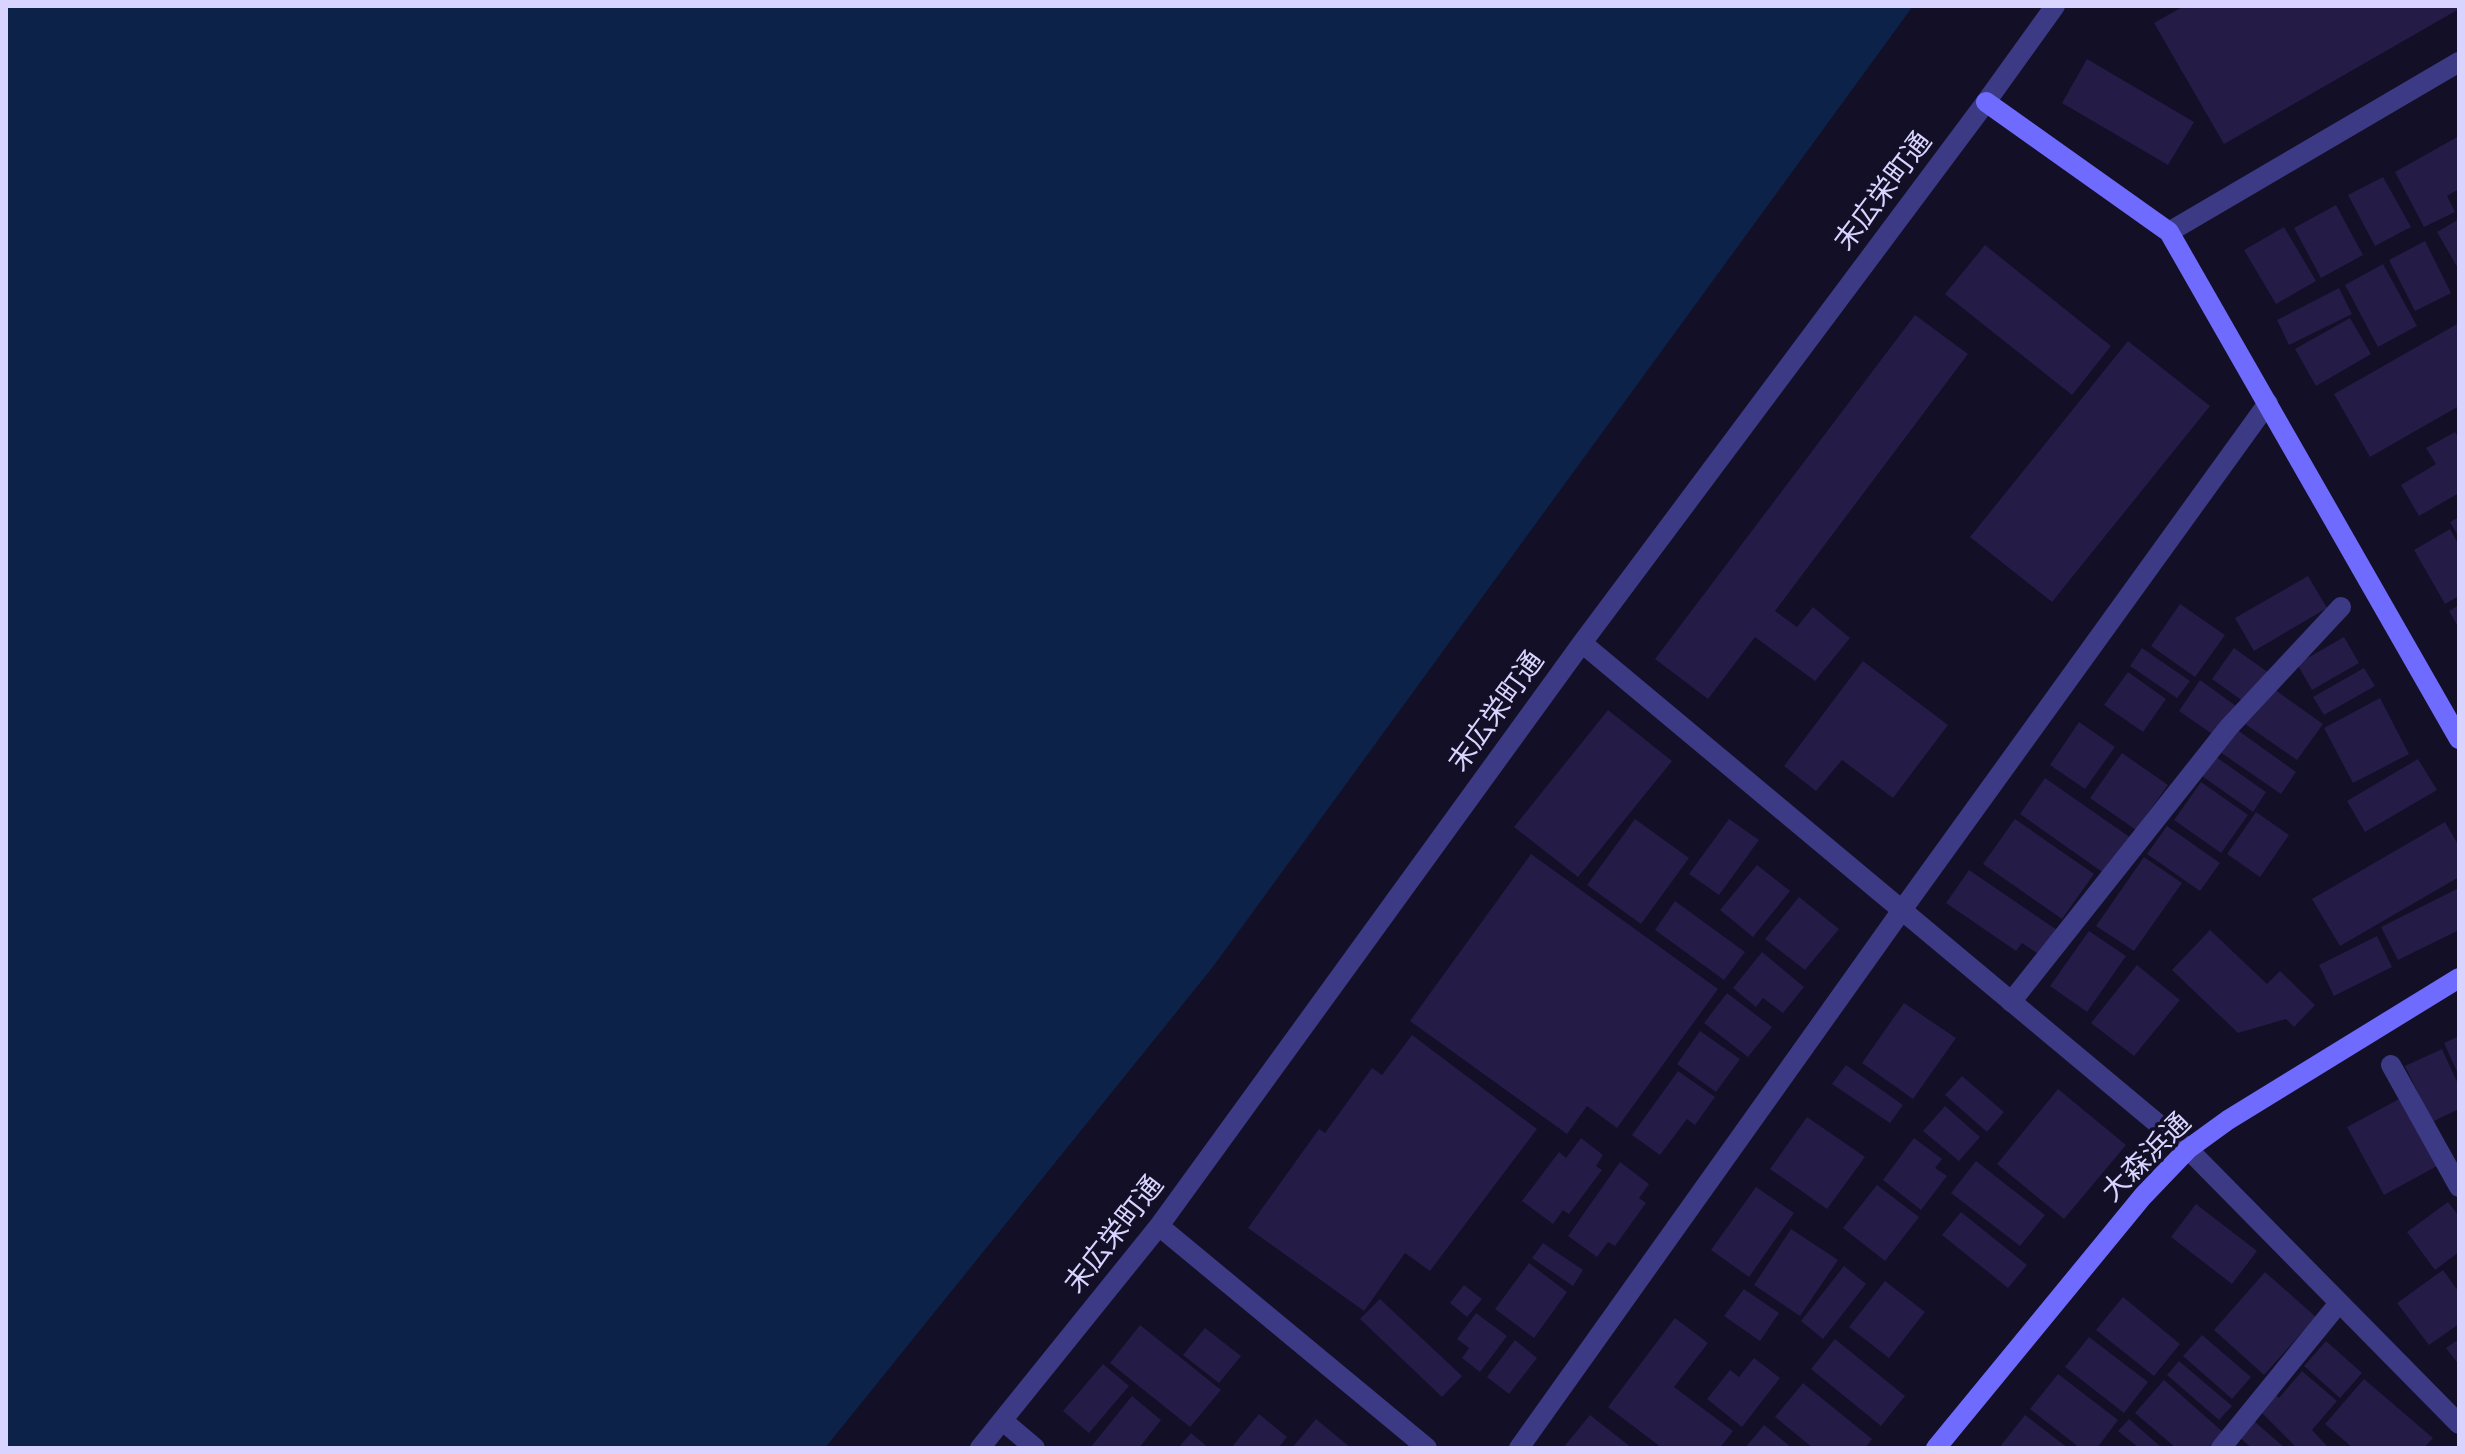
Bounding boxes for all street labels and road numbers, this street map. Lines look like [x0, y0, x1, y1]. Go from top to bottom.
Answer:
street label: 末広栄町通 [1828, 126, 1940, 258]
street label: 末広栄町通 [1442, 645, 1552, 779]
street label: 大森浜通 [2096, 1107, 2198, 1209]
street label: 末広栄町通 [1059, 1169, 1171, 1301]

